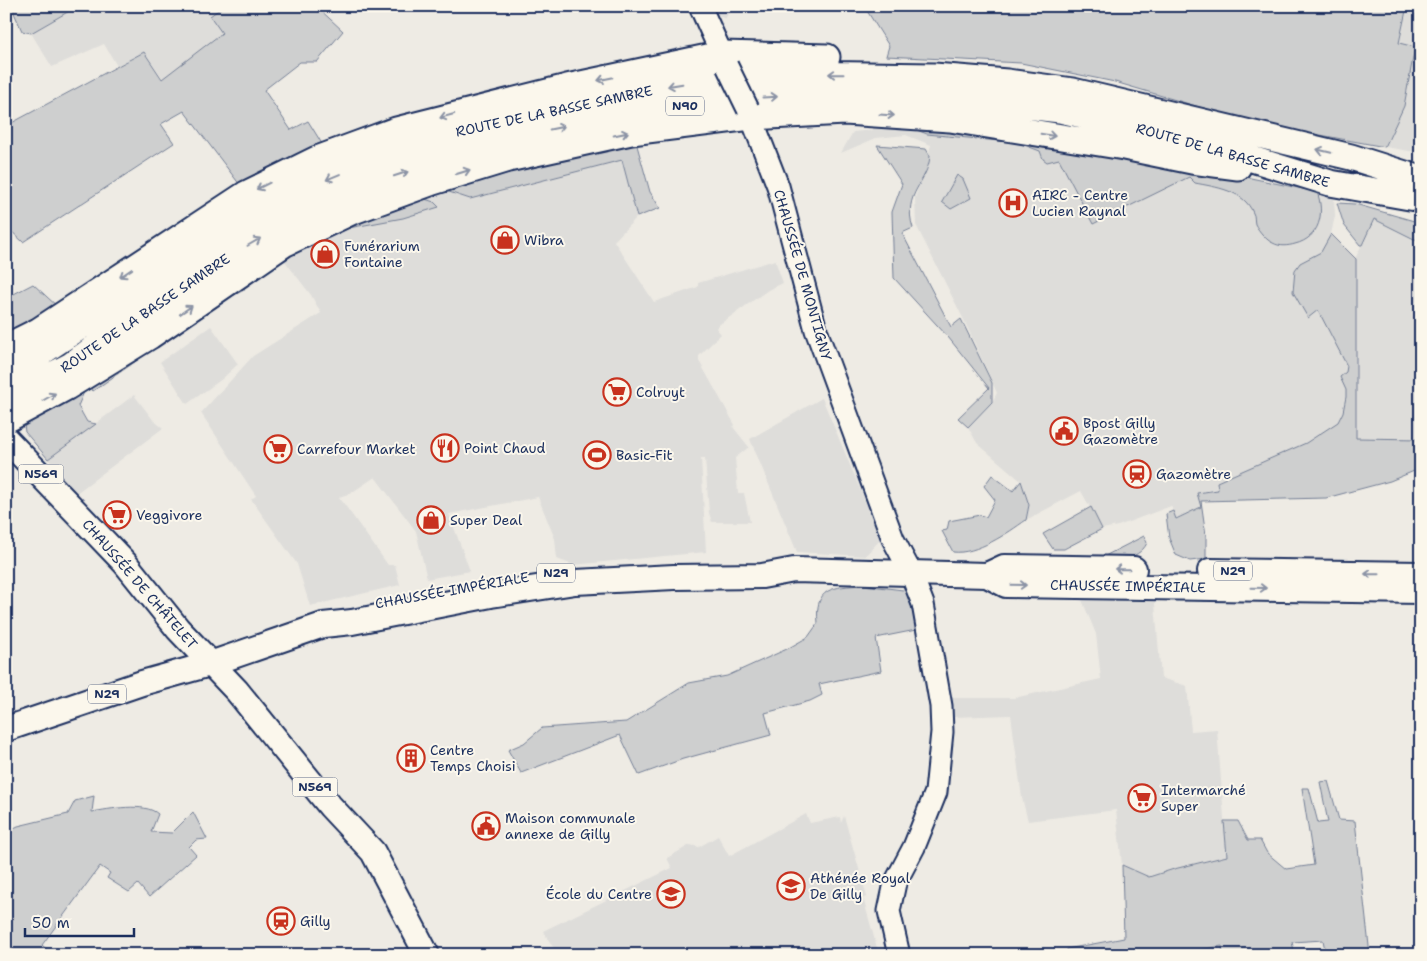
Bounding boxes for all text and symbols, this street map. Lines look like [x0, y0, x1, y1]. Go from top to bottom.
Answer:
one-way arrow [829, 69, 845, 79]
one-way arrow [598, 75, 614, 84]
street label: ROUTE DE LA BASSE SAMBRE [454, 81, 654, 141]
one-way arrow [667, 81, 683, 91]
one-way arrow [761, 92, 777, 101]
road number: N90 [666, 96, 704, 115]
one-way arrow [879, 111, 895, 120]
one-way arrow [440, 112, 456, 121]
street label: ROUTE DE LA BASSE SAMBRE [1134, 119, 1332, 191]
one-way arrow [549, 123, 565, 133]
one-way arrow [613, 129, 629, 138]
one-way arrow [1040, 130, 1056, 140]
one-way arrow [1316, 145, 1332, 155]
one-way arrow [455, 167, 471, 177]
one-way arrow [393, 169, 408, 178]
one-way arrow [326, 173, 341, 183]
one-way arrow [256, 182, 271, 191]
place label: AIRC - Centre Lucien Raynal [1032, 186, 1128, 220]
street label: CHAUSSÉE DE MONTIGNY [770, 187, 836, 363]
hospital icon: AIRC - Centre Lucien Raynal [998, 188, 1028, 218]
shop icon: Wibra [490, 225, 520, 255]
place label: Wibra [524, 231, 564, 249]
one-way arrow [246, 237, 261, 247]
place label: Funérarium Fontaine [344, 237, 420, 271]
shop icon: Funérarium Fontaine [310, 239, 340, 269]
street label: ROUTE DE LA BASSE SAMBRE [57, 249, 233, 377]
one-way arrow [119, 267, 133, 278]
one-way arrow [179, 305, 193, 315]
supermarket icon: Colruyt [602, 377, 632, 407]
place label: Colruyt [636, 383, 685, 401]
one-way arrow [42, 392, 57, 402]
place label: Bpost Gilly Gazomètre [1083, 414, 1158, 448]
public building icon: Bpost Gilly Gazomètre [1049, 416, 1079, 446]
restaurant icon: Point Chaud [430, 433, 460, 463]
supermarket icon: Carrefour Market [263, 434, 293, 464]
place label: Point Chaud [464, 439, 546, 457]
place label: Carrefour Market [297, 440, 416, 458]
sports icon: Basic-Fit [582, 440, 612, 470]
place label: Basic-Fit [616, 446, 673, 464]
station icon: Gazomètre [1122, 459, 1152, 489]
road number: N569 [18, 464, 64, 484]
place label: Gazomètre [1156, 465, 1231, 483]
supermarket icon: Veggivore [102, 500, 132, 530]
shop icon: Super Deal [416, 505, 446, 535]
place label: Veggivore [136, 506, 202, 524]
place label: Super Deal [450, 511, 523, 529]
street label: CHAUSSÉE DE CHÂTELET [79, 515, 202, 653]
road number: N29 [1214, 562, 1252, 580]
road number: N29 [537, 564, 575, 582]
one-way arrow [1114, 564, 1130, 574]
street label: CHAUSSÉE IMPÉRIALE [374, 568, 531, 612]
one-way arrow [1364, 569, 1380, 578]
street label: CHAUSSÉE IMPÉRIALE [1050, 576, 1206, 596]
one-way arrow [1010, 580, 1026, 590]
one-way arrow [1250, 583, 1266, 593]
road number: N29 [88, 684, 126, 704]
place label: Centre Temps Choisi [430, 741, 516, 775]
building icon: Centre Temps Choisi [396, 743, 426, 773]
road number: N569 [292, 778, 338, 796]
place label: Intermarché Super [1161, 781, 1246, 815]
supermarket icon: Intermarché Super [1127, 783, 1157, 813]
place label: Maison communale annexe de Gilly [505, 809, 636, 843]
public building icon: Maison communale annexe de Gilly [471, 811, 501, 841]
place label: Athénée Royal De Gilly [810, 869, 911, 903]
school or university icon: Athénée Royal De Gilly [776, 871, 806, 901]
school or university icon: École du Centre [656, 879, 686, 909]
place label: École du Centre [546, 885, 652, 903]
scale bar [25, 906, 134, 938]
station icon: Gilly [266, 906, 296, 936]
place label: Gilly [300, 912, 331, 930]
text: 50 m [32, 913, 70, 933]

